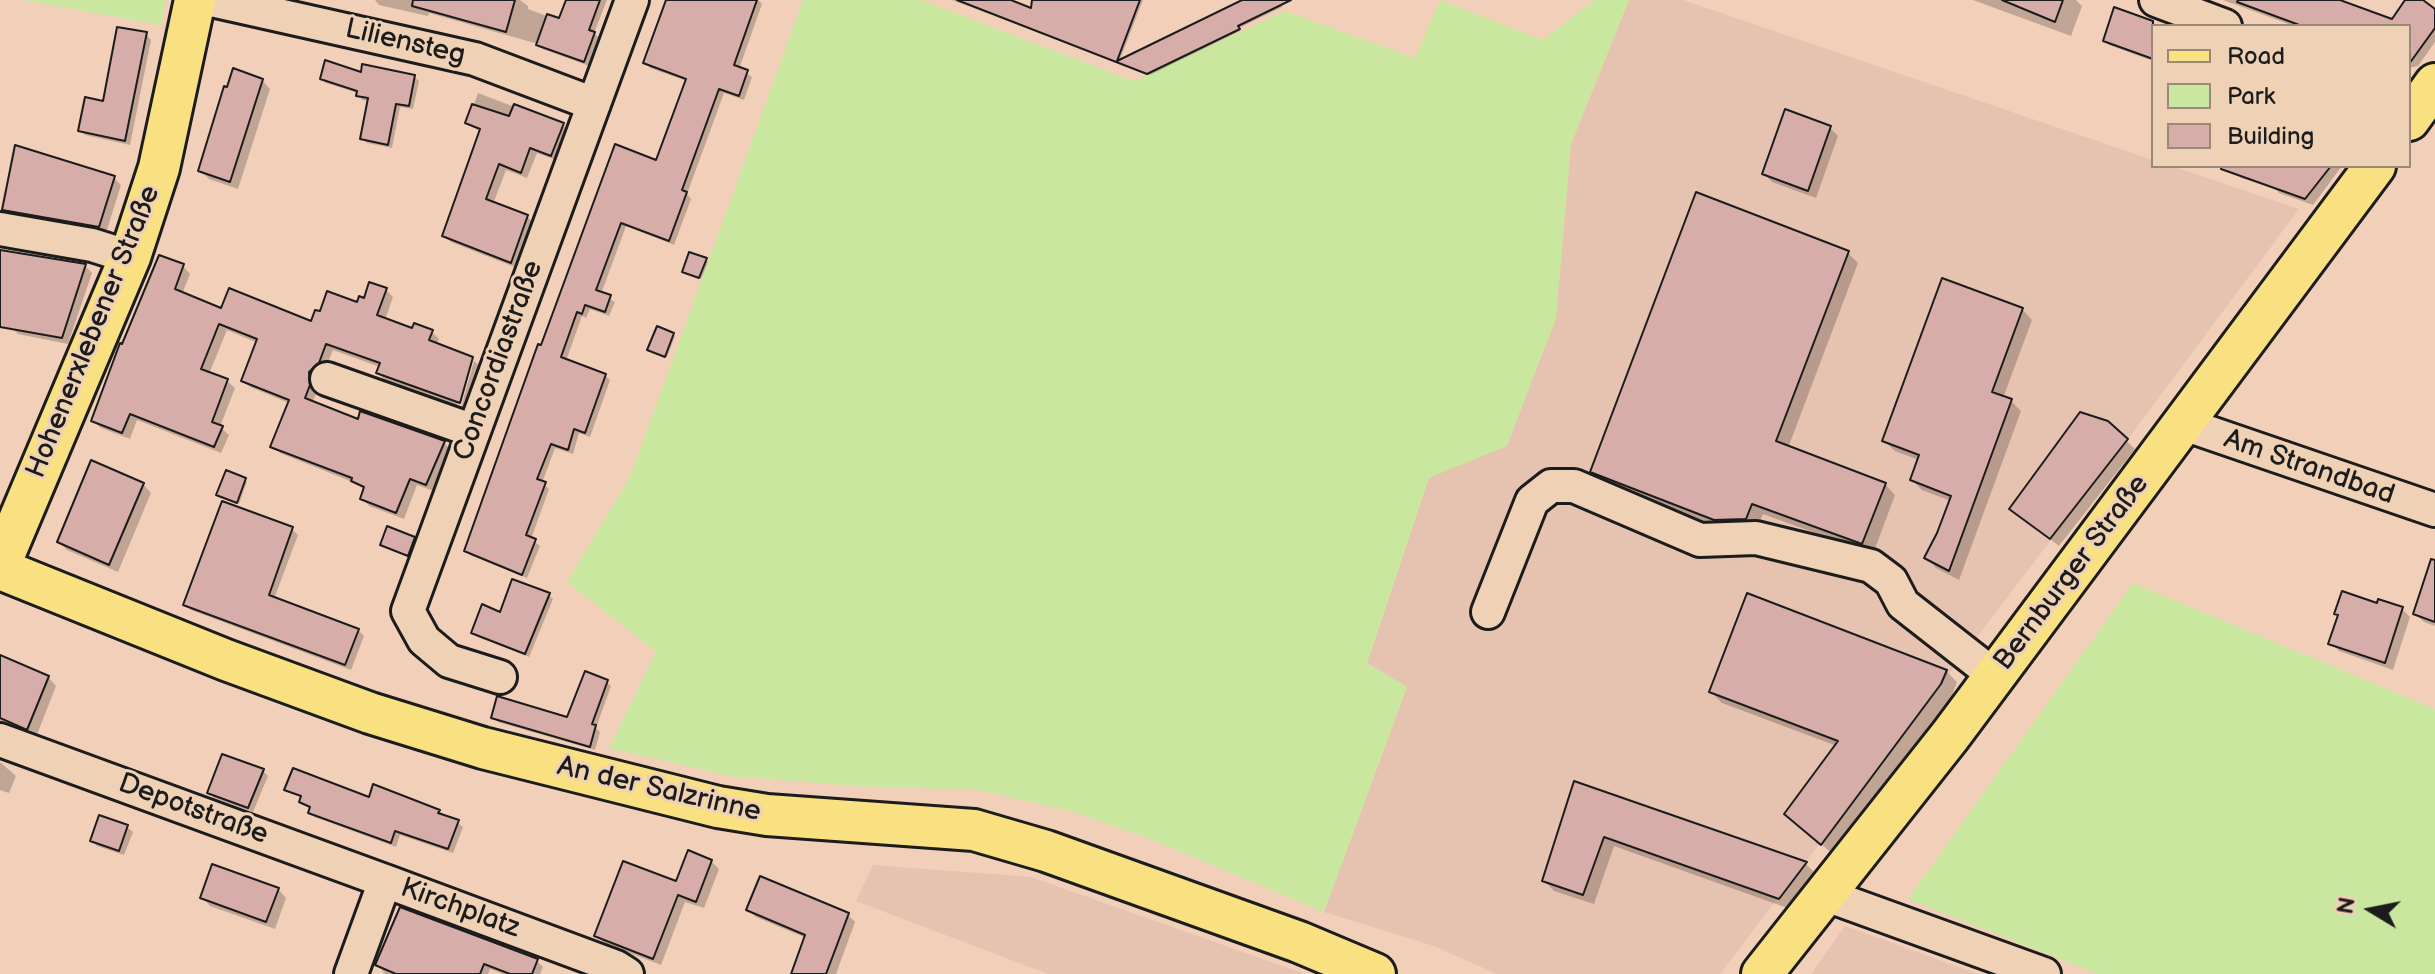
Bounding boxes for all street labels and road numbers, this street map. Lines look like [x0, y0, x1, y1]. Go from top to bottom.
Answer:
street label: Liliensteg [342, 13, 468, 73]
street label: Hohenerxlebener Straße [20, 181, 168, 483]
street label: Concordiastraße [447, 256, 551, 466]
street label: Am Strandbad [2219, 423, 2399, 513]
street label: Bernburger Straße [1988, 469, 2156, 677]
street label: An der Salzrinne [554, 750, 764, 830]
street label: Depotstraße [114, 767, 272, 853]
street label: Kirchplatz [396, 872, 524, 946]

